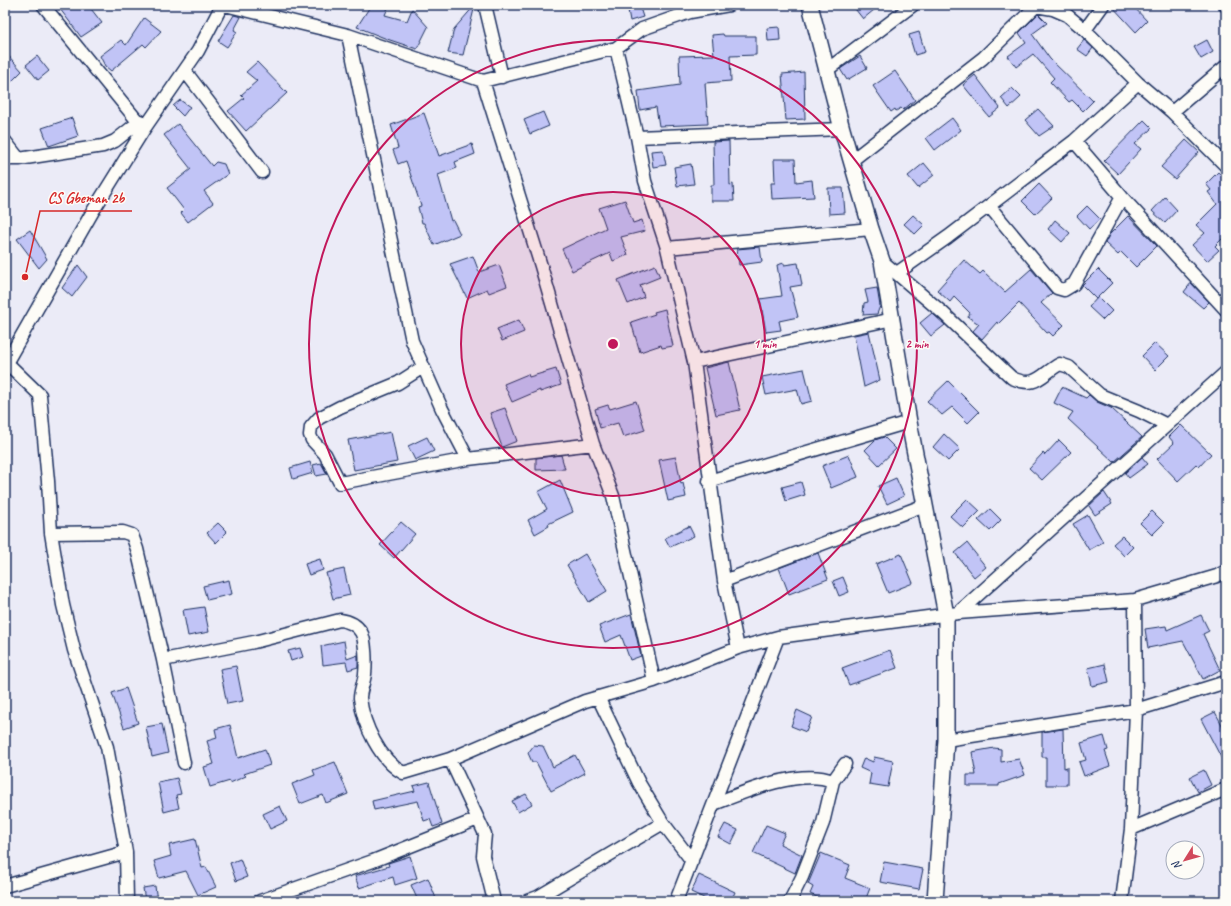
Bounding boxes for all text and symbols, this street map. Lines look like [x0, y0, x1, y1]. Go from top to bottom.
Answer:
callout: CS Gbeman 2b [40, 184, 132, 211]
text: CS Gbeman 2b [48, 189, 125, 208]
text: 1 min [754, 336, 777, 352]
text: 2 min [906, 336, 929, 352]
centre of rings [606, 337, 620, 351]
north arrow [1165, 840, 1205, 880]
text: N [1168, 857, 1185, 873]

